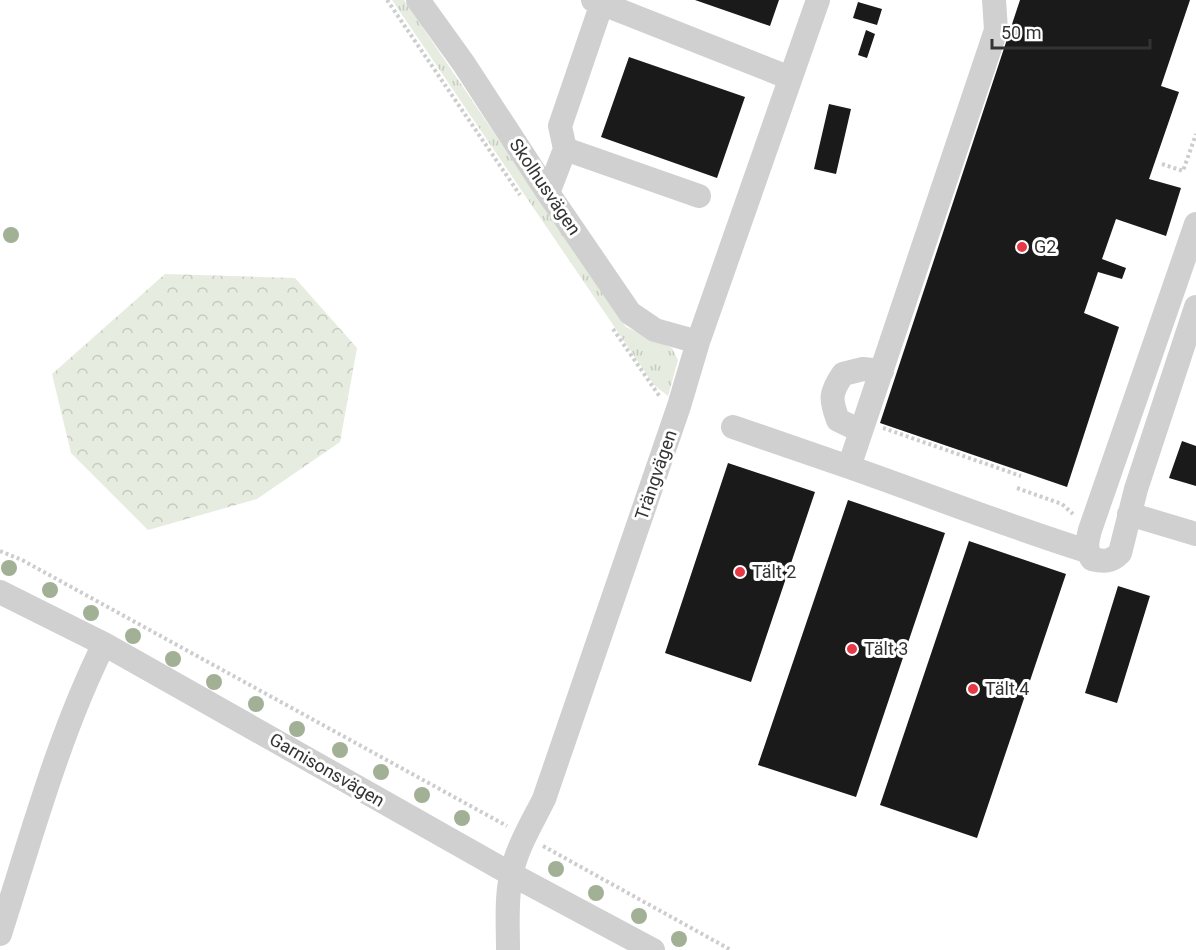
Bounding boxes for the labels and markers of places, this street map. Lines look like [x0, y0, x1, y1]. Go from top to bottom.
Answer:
place label: G2 [1034, 236, 1056, 257]
marker: G2 [1015, 240, 1029, 254]
place label: Tält 2 [752, 561, 796, 582]
marker: Tält 2 [733, 565, 747, 579]
place label: Tält 3 [864, 638, 908, 659]
marker: Tält 3 [845, 642, 859, 656]
place label: Tält 4 [985, 678, 1029, 699]
marker: Tält 4 [966, 682, 980, 696]

